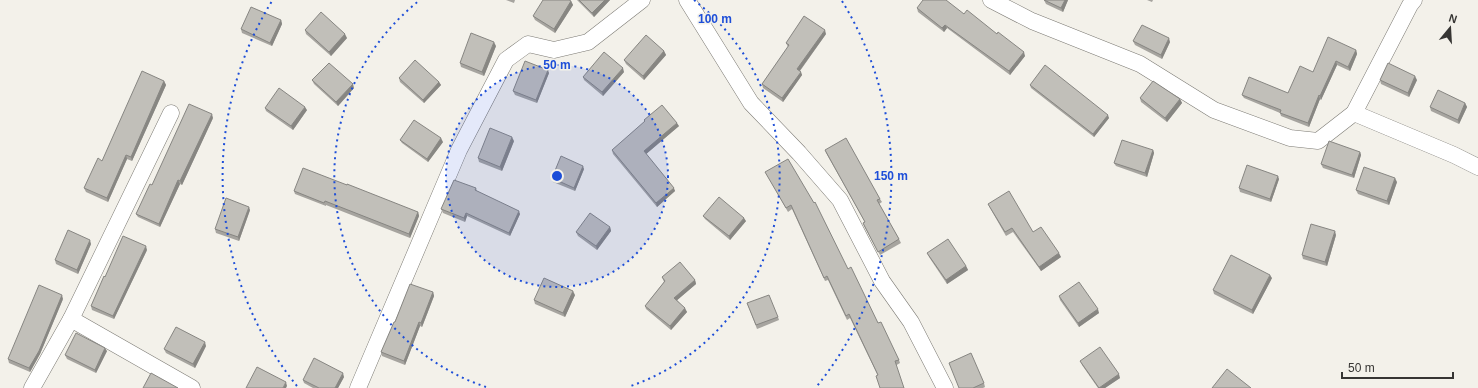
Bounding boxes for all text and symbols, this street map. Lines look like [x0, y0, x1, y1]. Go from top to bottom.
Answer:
north arrow [1430, 8, 1470, 48]
text: 100 m [698, 12, 732, 26]
text: N [1447, 12, 1459, 25]
text: 50 m [543, 58, 571, 72]
centre of rings [550, 169, 564, 183]
text: 150 m [874, 169, 908, 183]
scale bar [1342, 354, 1453, 380]
text: 50 m [1348, 361, 1375, 375]

